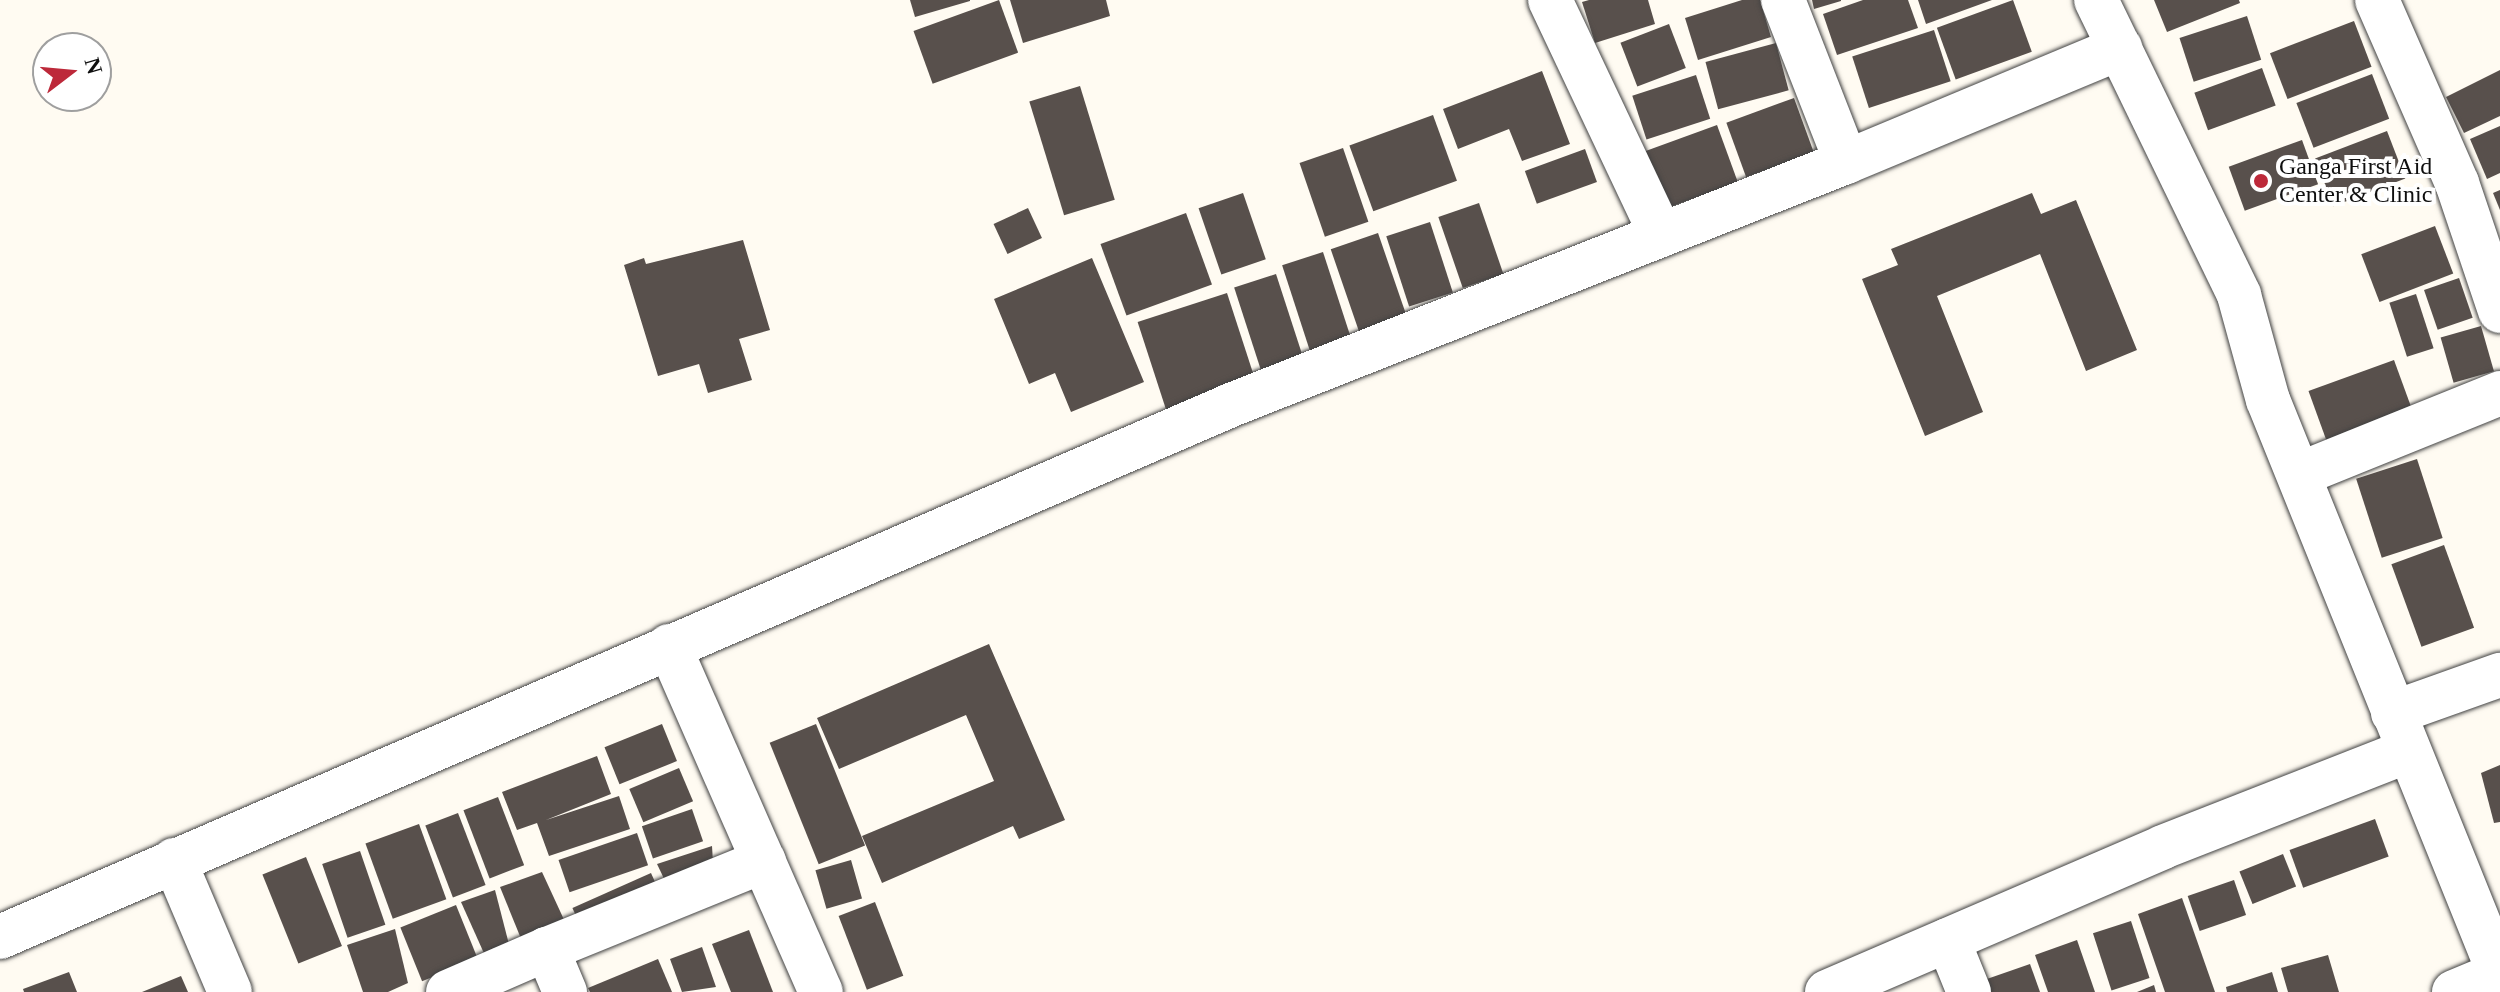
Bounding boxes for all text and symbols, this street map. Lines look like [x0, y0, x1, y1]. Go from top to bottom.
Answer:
north arrow [32, 32, 112, 112]
text: N [79, 55, 108, 77]
place label: Ganga First Aid Center & Clinic [2279, 153, 2434, 209]
marker: Ganga First Aid Center & Clinic [2250, 170, 2272, 192]

